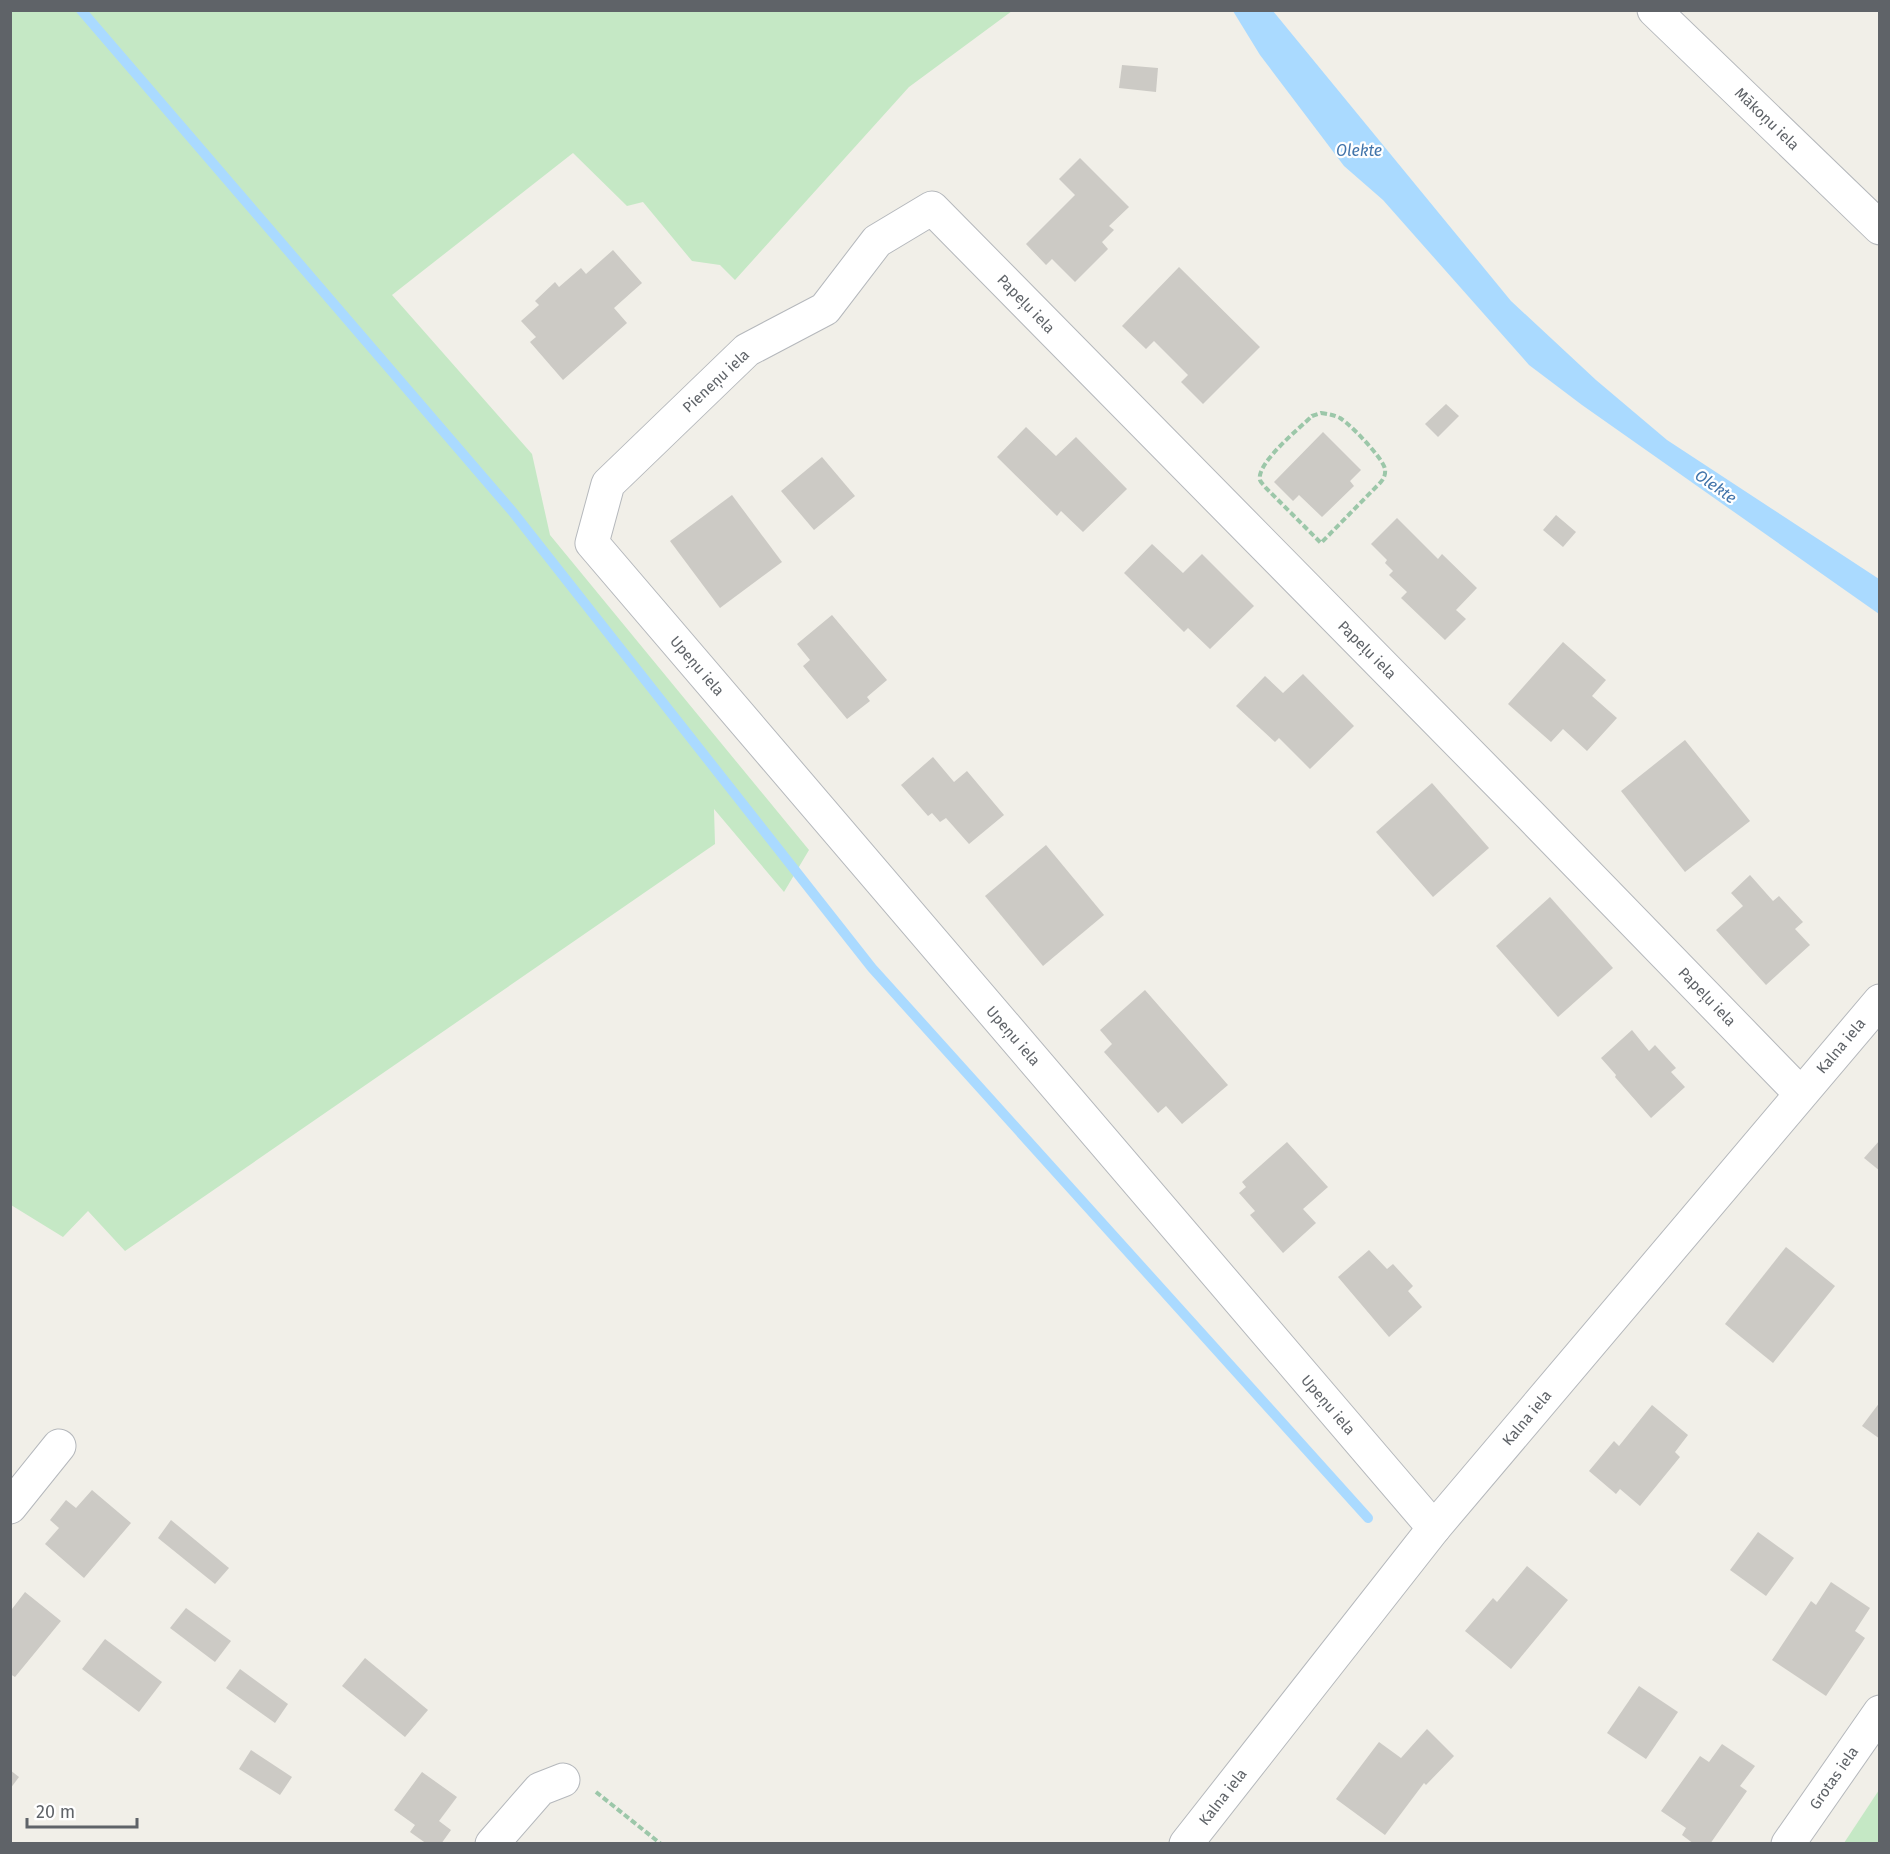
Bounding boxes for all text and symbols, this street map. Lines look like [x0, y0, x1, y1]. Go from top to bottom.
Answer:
street label: Mākoņu iela [1730, 84, 1803, 155]
water label: Olekte [1336, 141, 1382, 160]
street label: Papeļu iela [993, 271, 1059, 338]
street label: Pieneņu iela [679, 346, 754, 417]
water label: Olekte [1691, 465, 1740, 507]
street label: Papeļu iela [1333, 617, 1400, 684]
street label: Upeņu iela [665, 632, 728, 700]
street label: Papeļu iela [1674, 964, 1740, 1031]
street label: Upeņu iela [981, 1002, 1044, 1070]
street label: Kalna iela [1813, 1015, 1869, 1077]
street label: Upeņu iela [1296, 1371, 1359, 1439]
street label: Kalna iela [1499, 1387, 1555, 1449]
street label: Grotas iela [1806, 1743, 1862, 1813]
street label: Kalna iela [1195, 1765, 1251, 1829]
scale bar [27, 1791, 136, 1829]
text: 20 m [36, 1801, 75, 1823]

